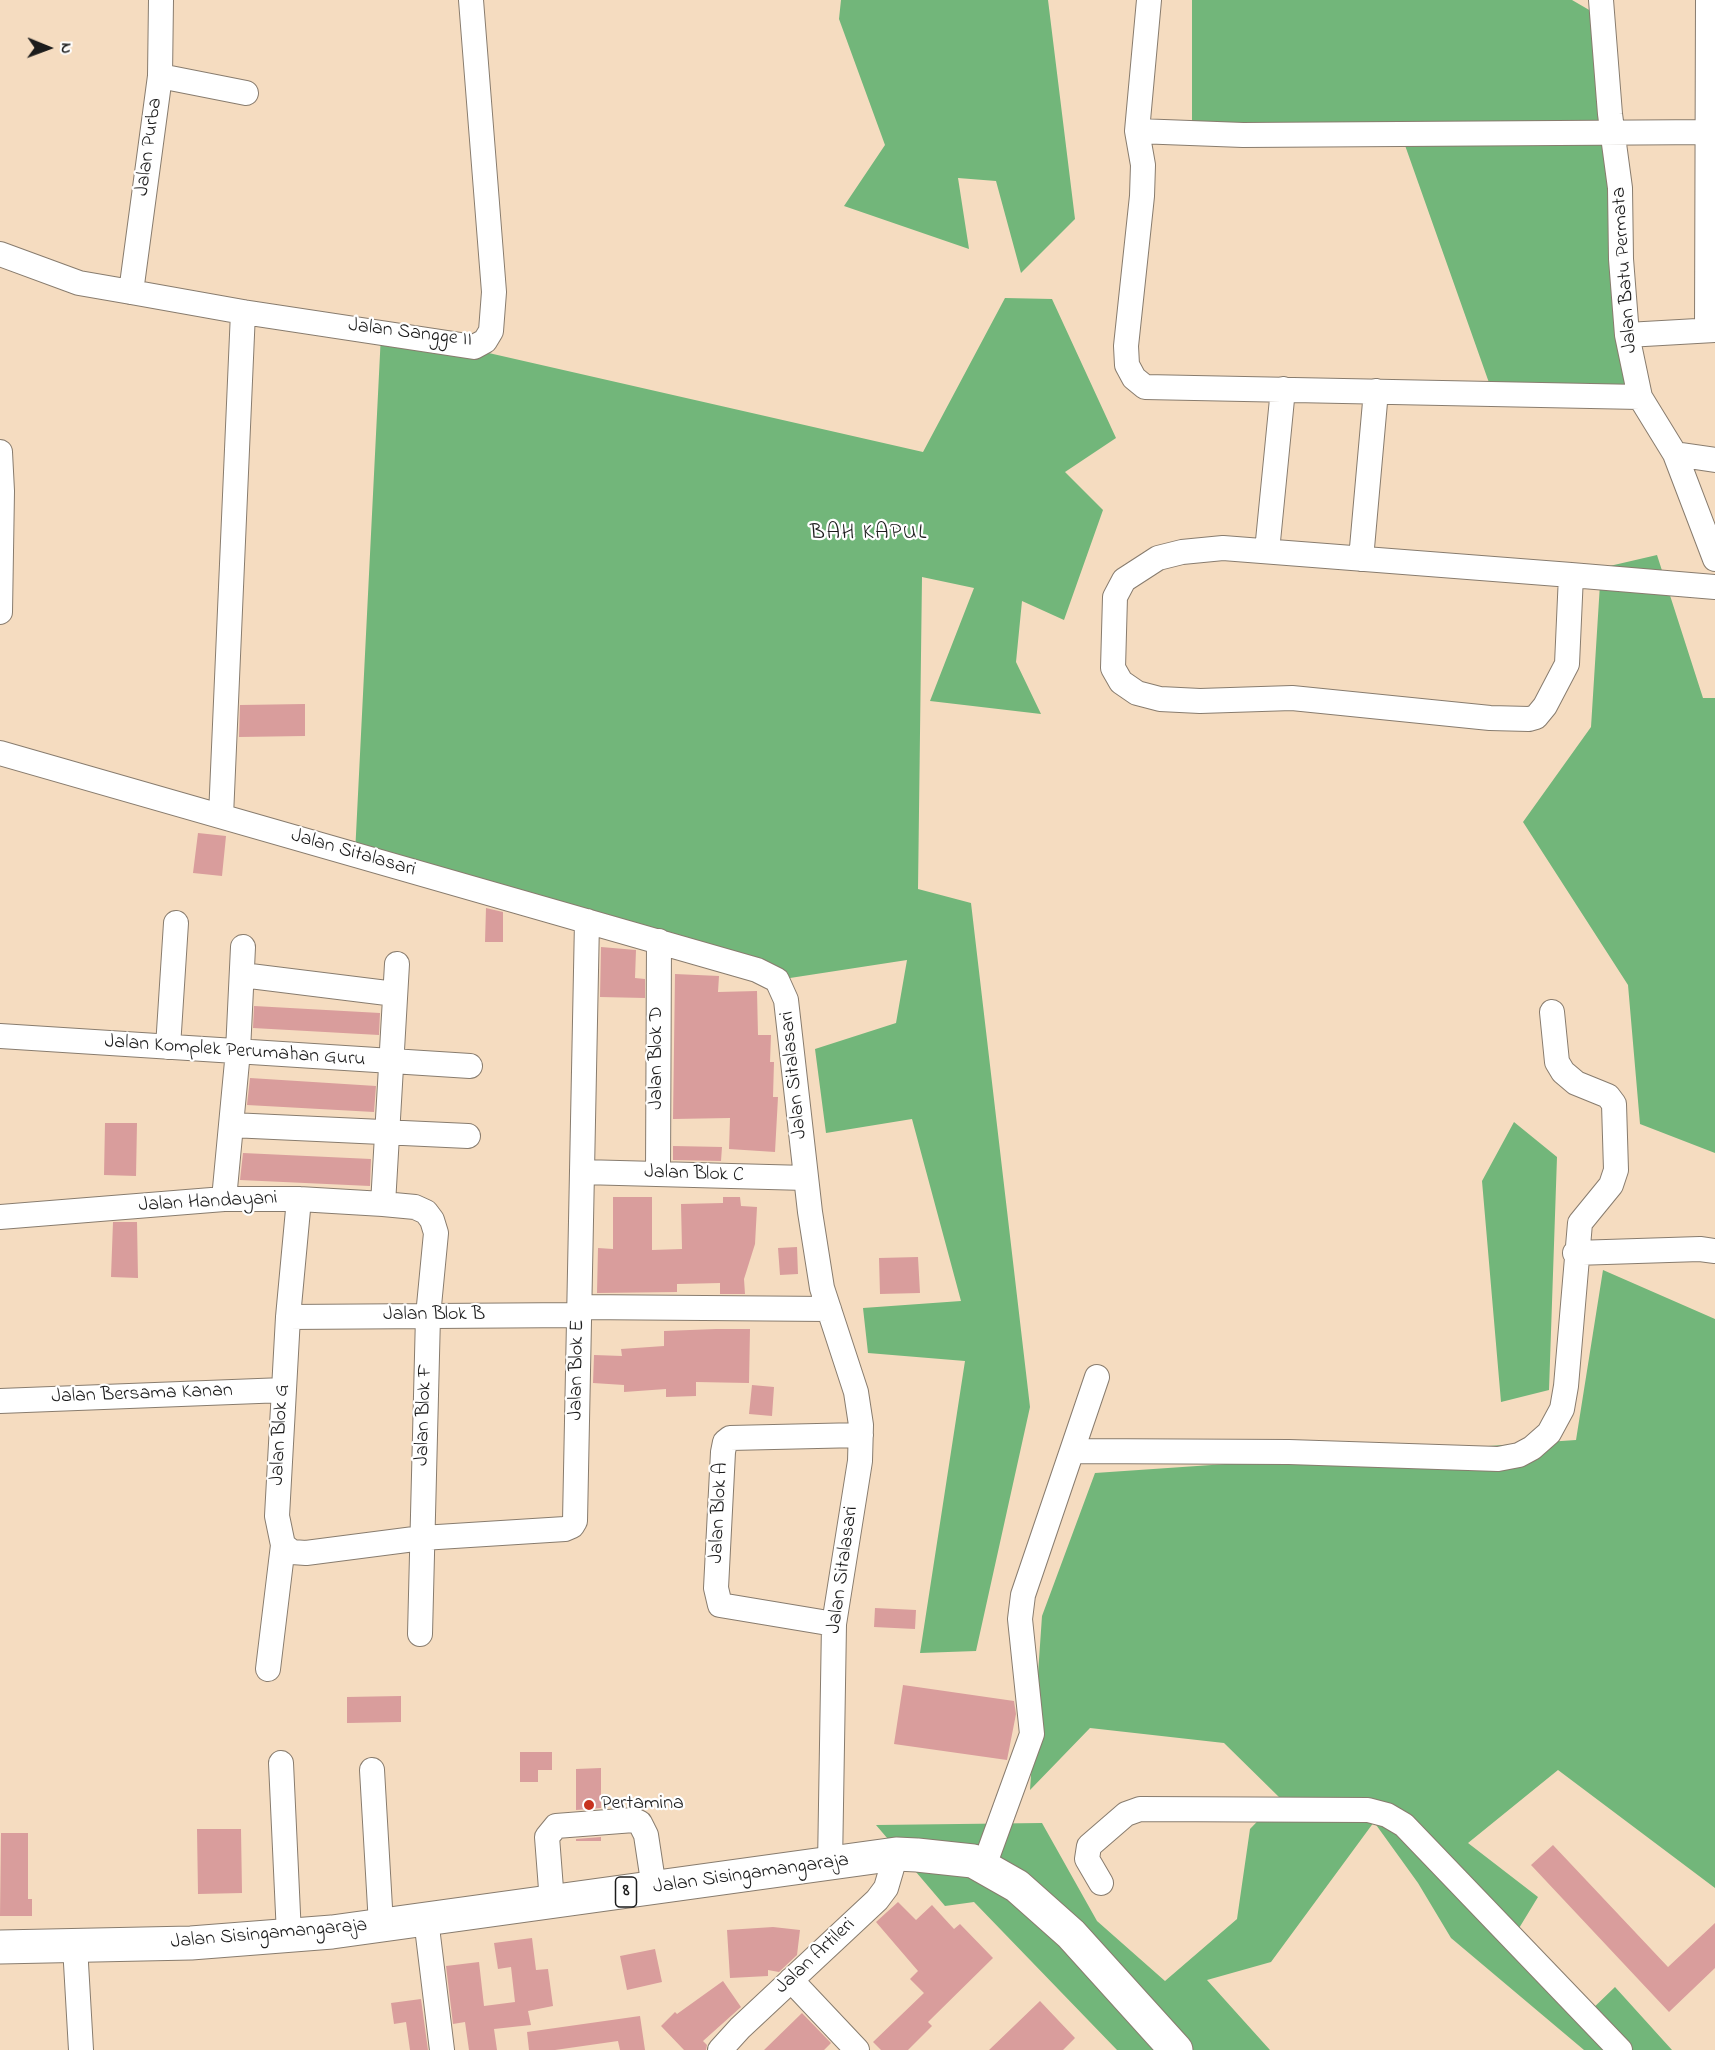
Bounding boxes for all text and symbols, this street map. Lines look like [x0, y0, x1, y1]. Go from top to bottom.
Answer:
north arrow [18, 18, 78, 78]
text: N [54, 43, 78, 54]
street label: Jalan Purba [131, 96, 169, 198]
street label: Jalan Batu Permata [1608, 186, 1644, 354]
street label: Jalan Sangge II [347, 315, 473, 353]
district label: BAH KAPUL [810, 521, 928, 547]
street label: Jalan Sitalasari [288, 825, 418, 883]
street label: Jalan Blok D [646, 1006, 670, 1110]
street label: Jalan Sitalasari [776, 1010, 814, 1140]
street label: Jalan Komplek Perumahan Guru [104, 1031, 366, 1073]
street label: Jalan Blok C [644, 1161, 744, 1189]
street label: Jalan Handayani [138, 1187, 278, 1219]
street label: Jalan Blok B [383, 1304, 485, 1328]
street label: Jalan Blok E [565, 1319, 591, 1421]
street label: Jalan Blok F [411, 1364, 439, 1466]
street label: Jalan Bersama Kanan [51, 1380, 233, 1410]
street label: Jalan Blok G [266, 1384, 296, 1486]
street label: Jalan Blok A [705, 1462, 735, 1564]
street label: Jalan Sitalasari [823, 1505, 865, 1635]
place label: Pertamina [601, 1793, 684, 1817]
marker: Pertamina [582, 1798, 596, 1812]
street label: Jalan Sisingamangaraja [652, 1849, 850, 1901]
road number: 8 [616, 1877, 636, 1907]
street label: Jalan Sisingamangaraja [170, 1914, 368, 1956]
street label: Jalan Artileri [771, 1914, 861, 2000]

